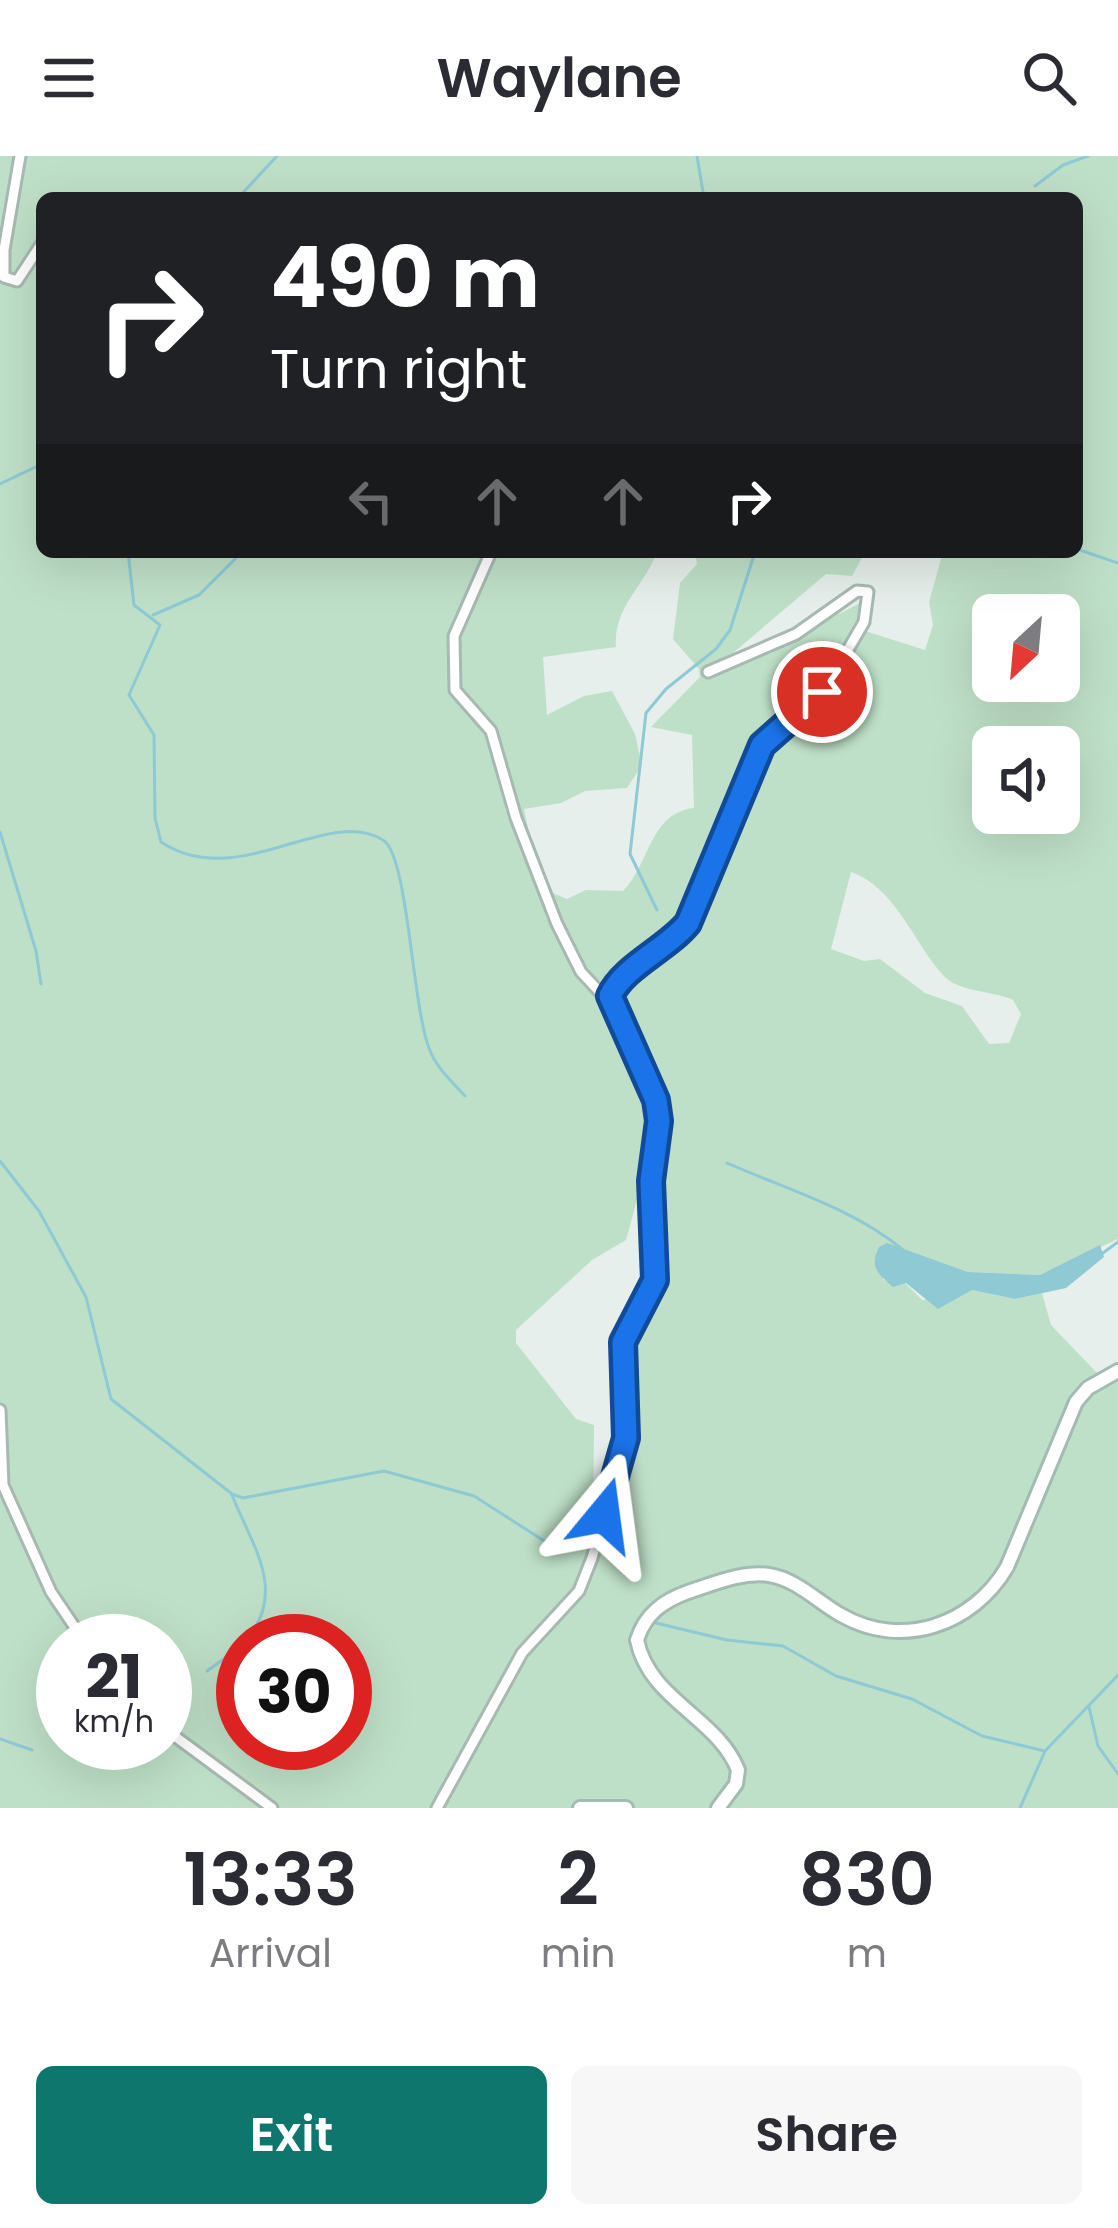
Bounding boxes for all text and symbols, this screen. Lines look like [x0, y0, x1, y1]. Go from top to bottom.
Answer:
text: Waylane [436, 40, 682, 116]
icon: menu [36, 45, 102, 111]
icon: search [1016, 45, 1082, 111]
text: 490 m [270, 219, 540, 336]
icon: right [72, 240, 228, 396]
text: Turn right [270, 331, 527, 407]
icon: left [338, 468, 404, 534]
icon: ahead [464, 468, 530, 534]
icon: ahead [590, 468, 656, 534]
icon: right [716, 468, 782, 534]
north arrow [972, 594, 1080, 702]
map controls [972, 594, 1080, 834]
pin [771, 641, 873, 743]
icon: arrive [789, 659, 855, 725]
button: sound [972, 726, 1080, 834]
position arrow [541, 1452, 667, 1578]
speed limit sign: 30 [216, 1614, 372, 1770]
text: 21 [86, 1635, 142, 1719]
text: km/h [74, 1700, 154, 1743]
text: 13:33 [183, 1829, 358, 1930]
text: 2 [558, 1829, 599, 1930]
text: 830 [799, 1829, 935, 1930]
text: Arrival [209, 1926, 332, 1981]
text: min [541, 1926, 616, 1981]
text: m [847, 1926, 887, 1981]
button: Exit [36, 2066, 547, 2204]
button: Share [571, 2066, 1082, 2204]

